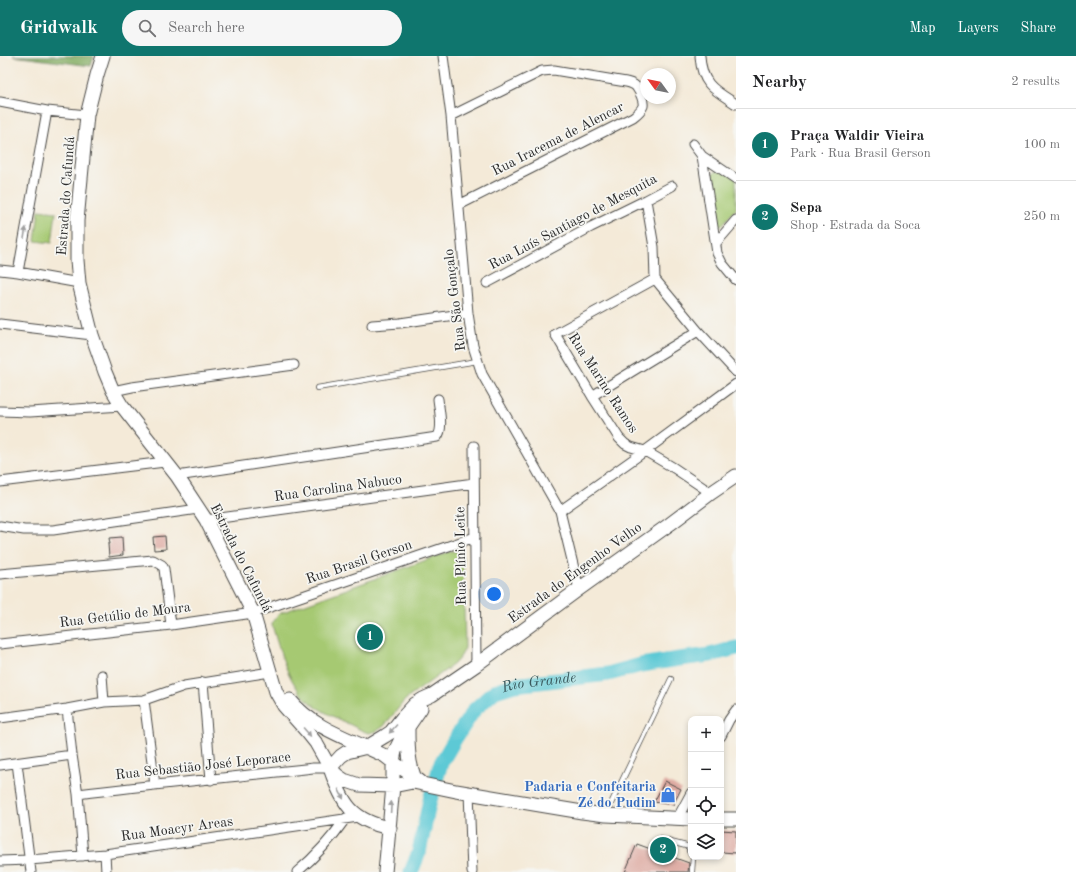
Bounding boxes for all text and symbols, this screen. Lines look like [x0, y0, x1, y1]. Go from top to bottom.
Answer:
search box [122, 10, 402, 46]
icon: search [136, 17, 158, 39]
text: Gridwalk [20, 19, 98, 38]
text: Search here [168, 21, 245, 36]
text: Map [910, 21, 936, 35]
text: Layers [958, 21, 999, 35]
text: Share [1021, 21, 1056, 35]
north arrow [640, 68, 676, 104]
text: Nearby [752, 74, 807, 91]
text: 2 results [1011, 75, 1060, 88]
street label: Rua Iracema de Alencar [490, 100, 626, 178]
text: Praça Waldir Vieira [790, 129, 924, 144]
street label: Estrada do Cafundá [55, 136, 77, 256]
text: 1 [761, 138, 769, 151]
text: 100 m [1023, 138, 1060, 151]
text: Park · Rua Brasil Gerson [790, 147, 931, 160]
street label: Rua Luís Santiago de Mesquita [487, 172, 659, 272]
text: Sepa [790, 201, 822, 216]
text: 2 [761, 210, 769, 223]
text: 250 m [1023, 210, 1060, 223]
text: Shop · Estrada da Soca [790, 219, 920, 232]
one-way arrow [22, 227, 28, 240]
street label: Rua São Gonçalo [442, 248, 468, 352]
street label: Rua Marino Ramos [566, 331, 640, 435]
street label: Rua Carolina Nabuco [273, 472, 403, 504]
street label: Estrada do Cafundá [208, 501, 274, 615]
street label: Rua Plínio Leite [453, 507, 469, 605]
street label: Estrada do Engenho Velho [506, 520, 644, 626]
street label: Rua Brasil Gerson [304, 537, 414, 587]
your location [484, 584, 504, 604]
street label: Rua Getúlio de Moura [59, 600, 192, 630]
pin: 1 [357, 622, 383, 652]
water label: Rio Grande [499, 670, 577, 696]
map controls [688, 716, 724, 860]
button: + [688, 716, 724, 752]
one-way arrow [388, 724, 397, 734]
one-way arrow [302, 726, 311, 737]
street label: Rua Sebastião José Leporace [115, 750, 291, 782]
button: − [688, 752, 724, 788]
place label: Padaria e Confeitaria Zé do Pudim [524, 780, 656, 810]
shop icon: Padaria e Confeitaria Zé do Pudim [659, 786, 677, 804]
button: locate [688, 788, 724, 824]
one-way arrow [338, 789, 344, 800]
one-way arrow [388, 801, 395, 813]
street label: Rua Moacyr Areas [120, 814, 234, 844]
button: layers [688, 824, 724, 860]
pin: 2 [650, 835, 676, 865]

